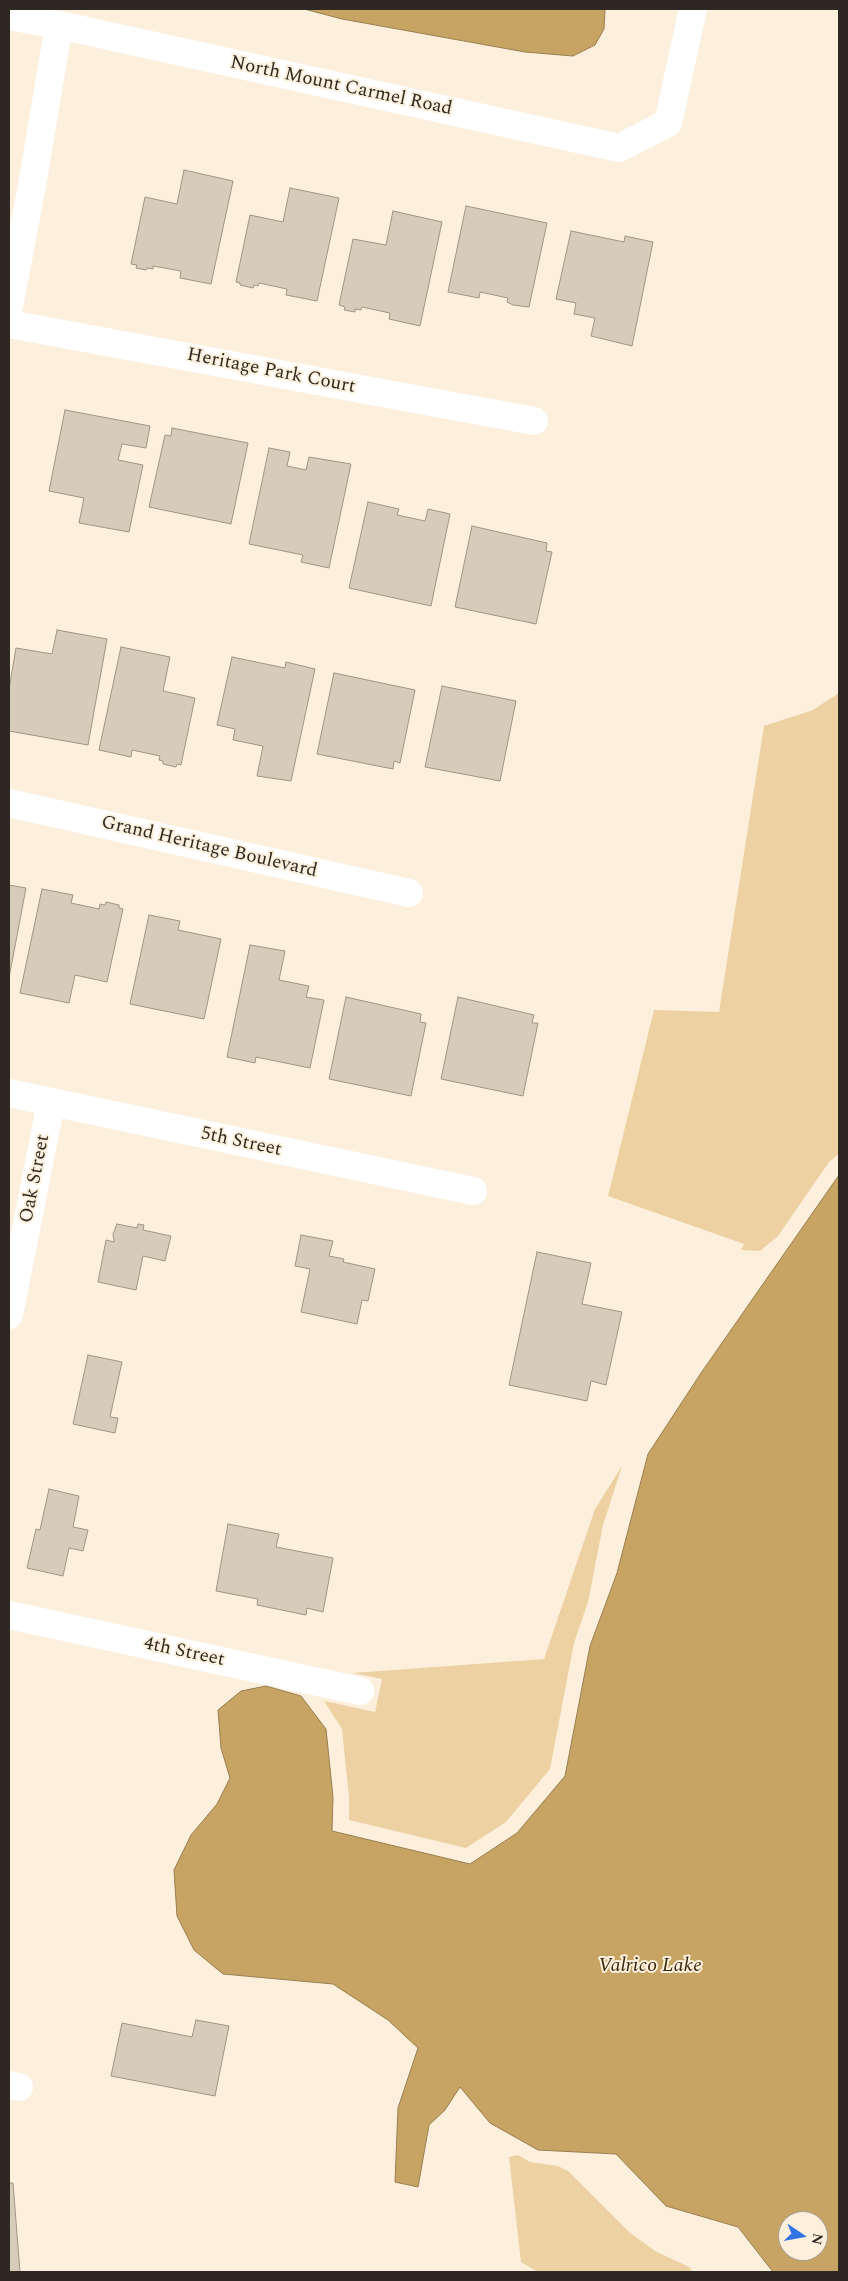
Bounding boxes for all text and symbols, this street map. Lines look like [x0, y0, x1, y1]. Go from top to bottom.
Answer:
street label: North Mount Carmel Road [228, 52, 454, 122]
street label: Heritage Park Court [185, 344, 357, 400]
street label: Grand Heritage Boulevard [99, 812, 319, 884]
street label: 5th Street [199, 1123, 283, 1163]
street label: Oak Street [16, 1133, 56, 1225]
street label: 4th Street [142, 1633, 226, 1673]
water label: Valrico Lake [598, 1955, 702, 1979]
north arrow [778, 2211, 828, 2261]
text: N [806, 2231, 829, 2247]

